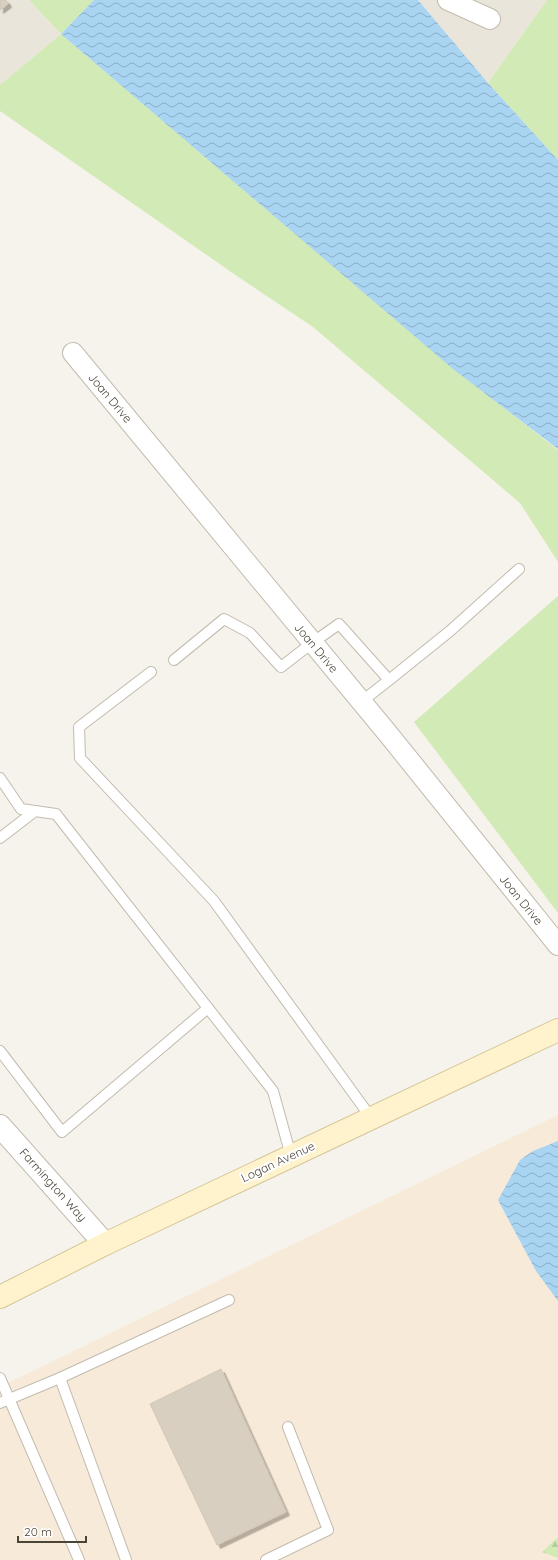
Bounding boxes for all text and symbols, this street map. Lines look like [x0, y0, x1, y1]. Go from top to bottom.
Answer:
street label: Joan Drive [85, 370, 136, 426]
street label: Joan Drive [291, 620, 342, 676]
street label: Joan Drive [497, 871, 546, 928]
street label: Logan Avenue [239, 1138, 317, 1185]
street label: Farmington Way [17, 1145, 90, 1224]
scale bar [18, 1518, 86, 1544]
text: 20 m [24, 1524, 52, 1539]

